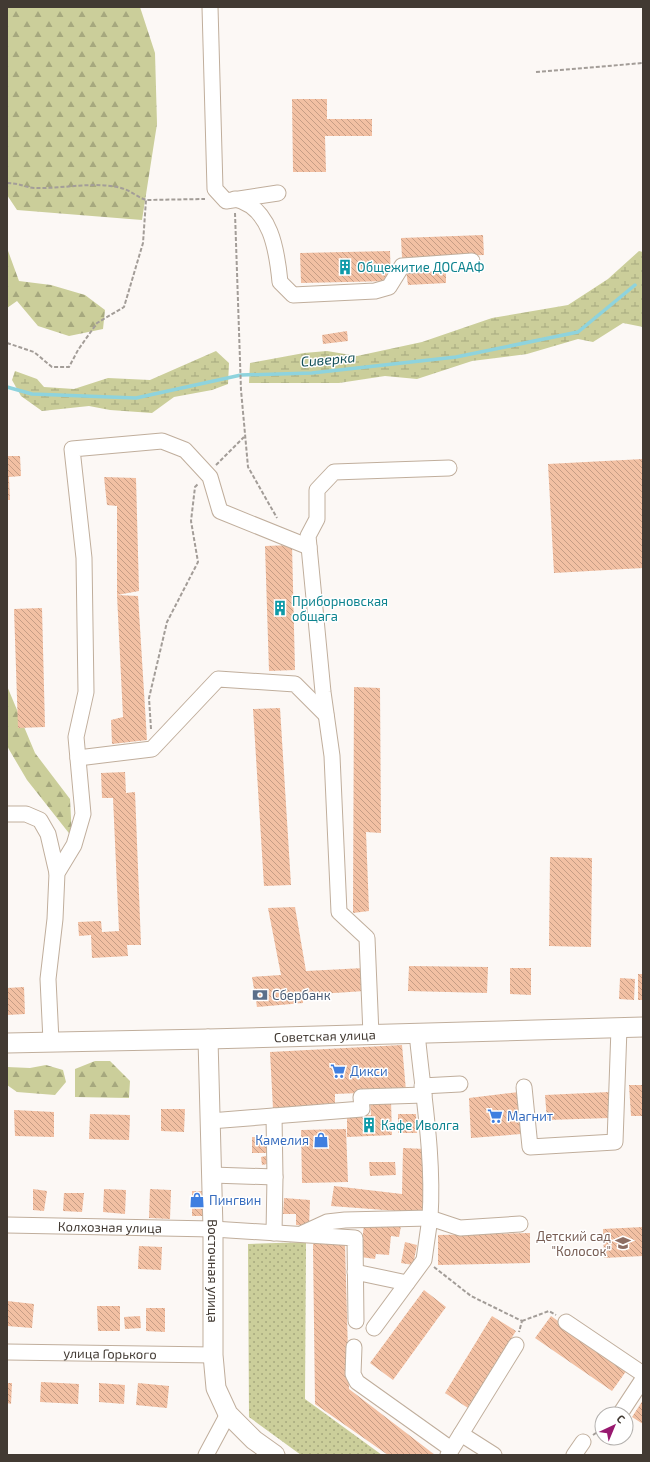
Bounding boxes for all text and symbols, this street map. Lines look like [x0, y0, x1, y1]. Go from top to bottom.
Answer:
building icon: Общежитие ДОСААФ [336, 258, 354, 276]
place label: Общежитие ДОСААФ [357, 259, 485, 275]
water label: Сиверка [300, 348, 356, 370]
place label: Приборновская общага [292, 593, 388, 624]
building icon: Приборновская общага [271, 599, 289, 617]
bank icon: Сбербанк [251, 986, 269, 1004]
place label: Сбербанк [272, 987, 331, 1003]
street label: Советская улица [274, 1026, 376, 1045]
supermarket icon: Дикси [329, 1062, 347, 1080]
place label: Дикси [350, 1063, 388, 1079]
supermarket icon: Магнит [486, 1107, 504, 1125]
place label: Магнит [507, 1108, 554, 1124]
building icon: Кафе Иволга [360, 1116, 378, 1134]
place label: Кафе Иволга [381, 1117, 459, 1133]
shop icon: Камелия [312, 1131, 330, 1149]
place label: Камелия [255, 1132, 309, 1148]
shop icon: Пингвин [188, 1191, 206, 1209]
place label: Пингвин [209, 1192, 261, 1208]
street label: Колхозная улица [58, 1218, 162, 1236]
street label: Восточная улица [205, 1219, 221, 1323]
place label: Детский сад "Колосок" [536, 1228, 611, 1259]
school or university icon: Детский сад "Колосок" [614, 1234, 632, 1252]
street label: улица Горького [63, 1345, 157, 1362]
north arrow [594, 1406, 634, 1446]
text: С [614, 1412, 629, 1426]

